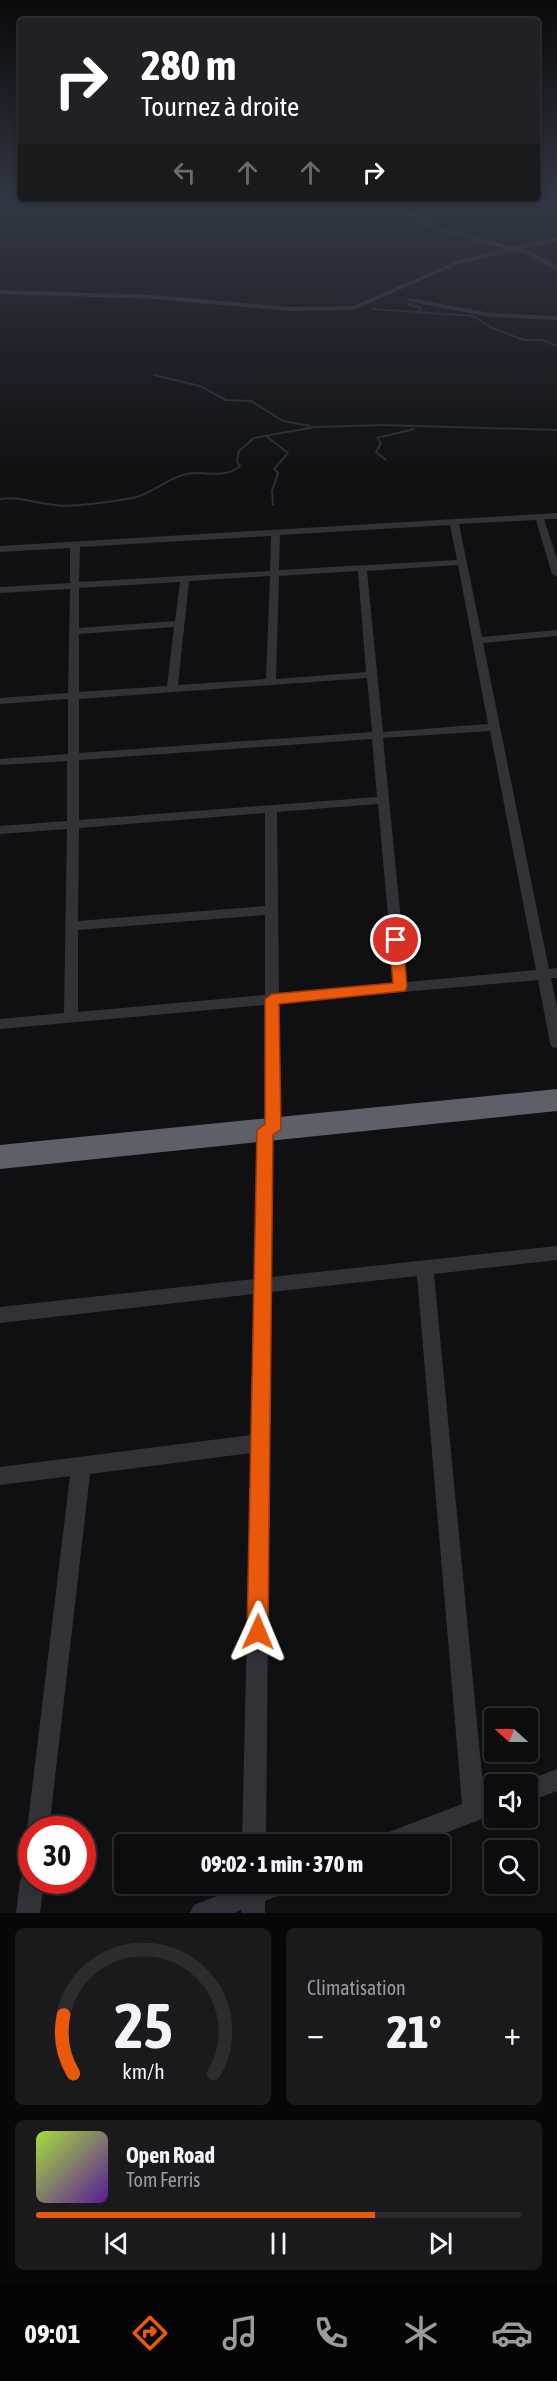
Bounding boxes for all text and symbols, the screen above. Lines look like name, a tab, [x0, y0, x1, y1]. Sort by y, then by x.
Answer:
text: 280 m	[141, 41, 236, 89]
icon: right	[42, 42, 120, 120]
text: Tournez à droite	[141, 91, 299, 122]
icon: left	[168, 156, 201, 189]
icon: ahead	[231, 156, 264, 189]
icon: ahead	[294, 156, 327, 189]
icon: right	[357, 156, 390, 189]
pin	[370, 914, 421, 965]
icon: arrive	[379, 923, 412, 956]
position arrow	[226, 1600, 290, 1664]
north arrow	[484, 1708, 538, 1762]
map controls	[484, 1708, 538, 1894]
button: sound	[484, 1774, 538, 1828]
speed limit sign: 30	[18, 1816, 96, 1894]
button: search	[484, 1840, 538, 1894]
text: 09:02 · 1 min · 370 m	[201, 1851, 363, 1877]
text: Climatisation	[307, 1976, 406, 1999]
text: 25	[114, 1990, 172, 2061]
text: 21°	[387, 2006, 441, 2058]
text: −	[307, 2014, 324, 2052]
text: +	[504, 2014, 521, 2052]
text: km/h	[122, 2059, 164, 2084]
text: Open Road	[126, 2142, 215, 2168]
text: Tom Ferris	[126, 2168, 200, 2191]
icon: previous	[100, 2227, 133, 2260]
icon: pause	[262, 2227, 295, 2260]
icon: next	[424, 2227, 457, 2260]
icon: directions	[129, 2312, 171, 2354]
icon: music	[219, 2312, 261, 2354]
icon: phone	[310, 2312, 352, 2354]
icon: climate	[400, 2312, 442, 2354]
icon: car	[491, 2312, 533, 2354]
text: 09:01	[24, 2318, 80, 2349]

